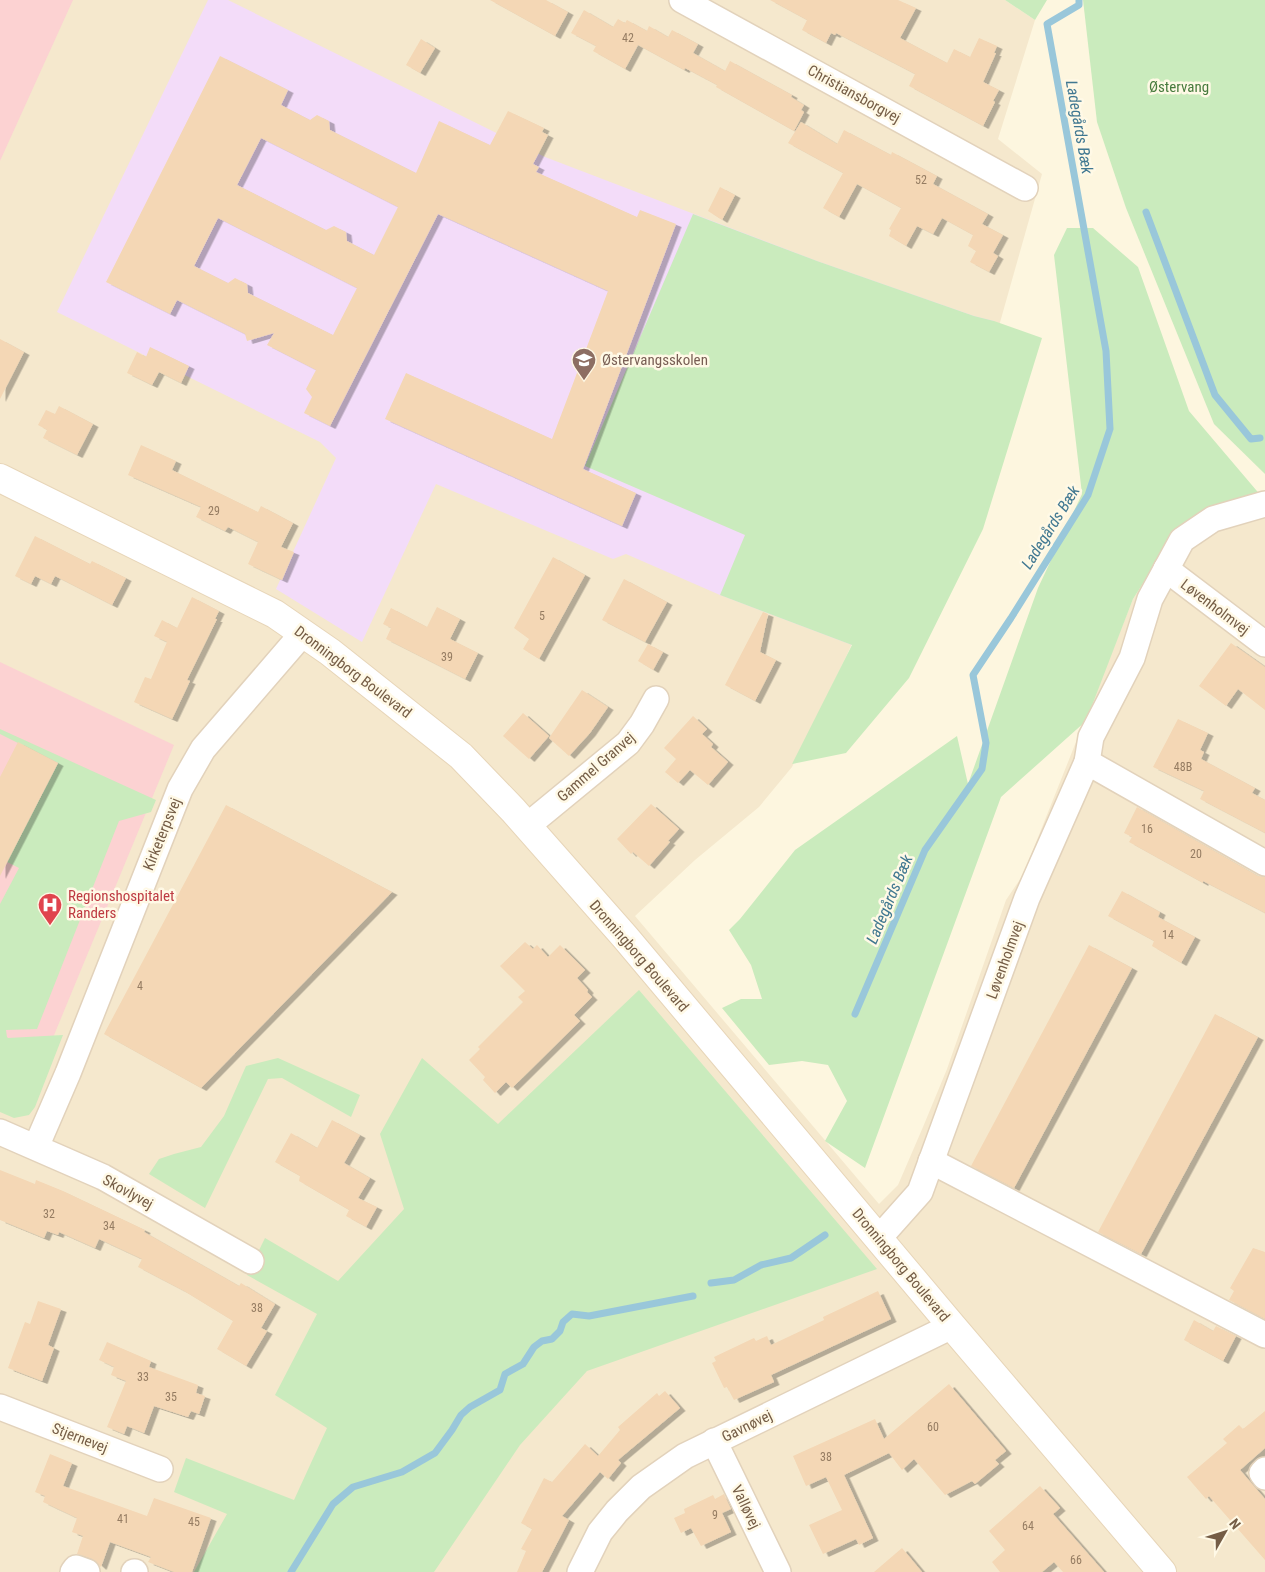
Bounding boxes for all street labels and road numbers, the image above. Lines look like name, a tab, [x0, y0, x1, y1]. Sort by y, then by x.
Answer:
street label: Christiansborgvej	[804, 61, 904, 127]
street label: Løvenholmvej	[1177, 575, 1253, 639]
street label: Dronningborg Boulevard	[291, 622, 415, 722]
street label: Gammel Granvej	[554, 728, 638, 806]
street label: Kirketerpsvej	[139, 795, 185, 873]
street label: Dronningborg Boulevard	[586, 896, 692, 1016]
street label: Løvenholmvej	[983, 919, 1027, 1001]
street label: Skovlyvej	[100, 1171, 156, 1213]
street label: Dronningborg Boulevard	[848, 1205, 954, 1325]
street label: Gavnøvej	[719, 1406, 775, 1446]
street label: Stjernevej	[50, 1419, 110, 1457]
street label: Valløvej	[728, 1482, 764, 1532]

